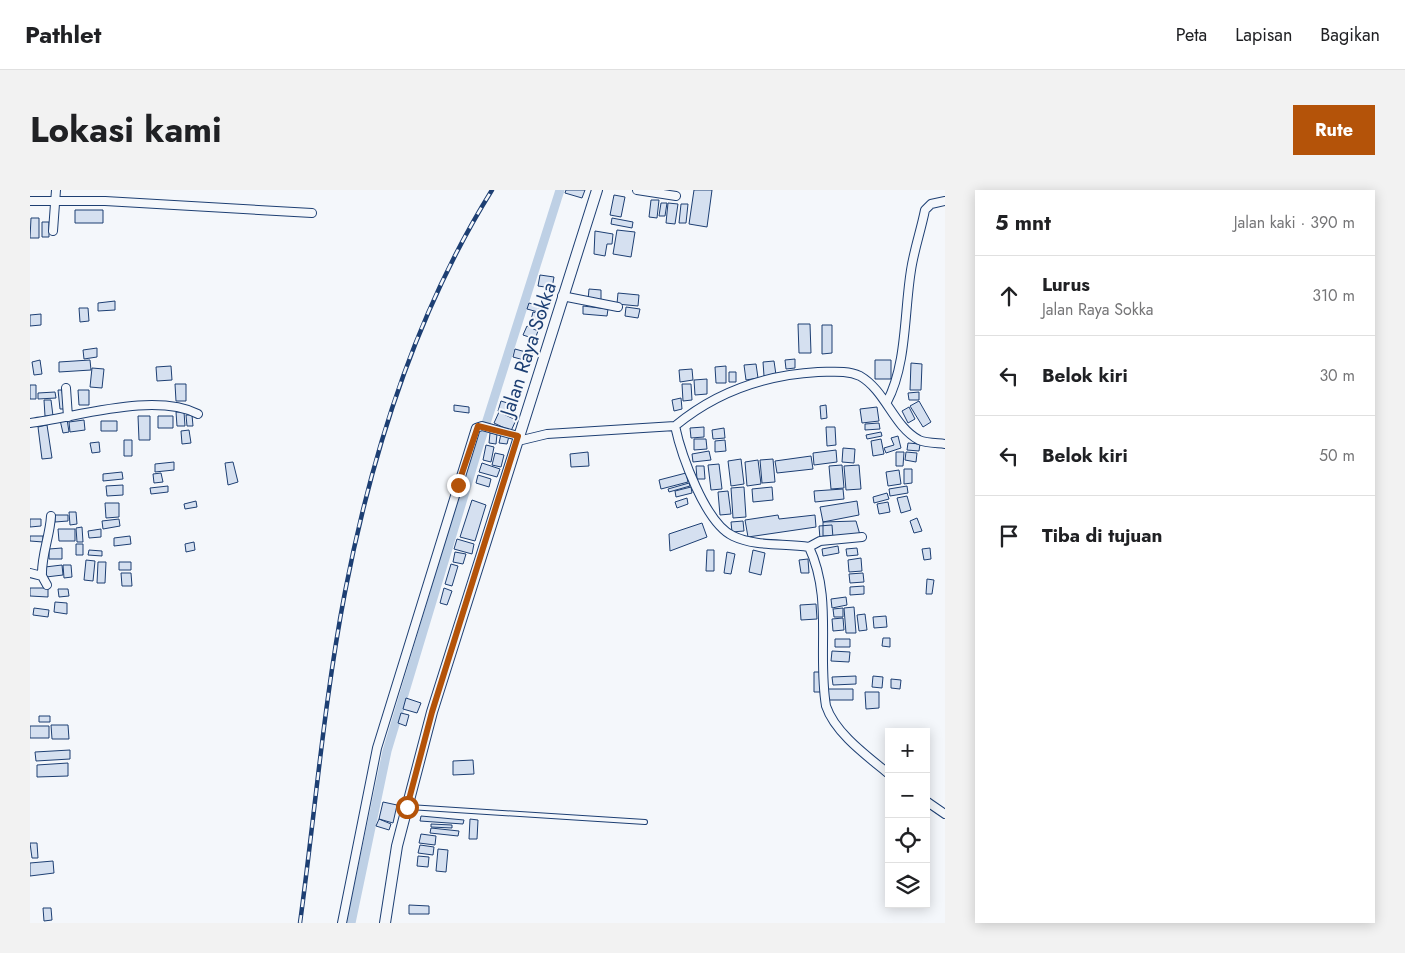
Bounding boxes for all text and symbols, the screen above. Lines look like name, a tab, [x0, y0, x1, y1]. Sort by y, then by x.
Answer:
text: Pathlet	[25, 17, 101, 52]
text: Peta	[1176, 22, 1207, 48]
text: Lapisan	[1235, 22, 1292, 48]
text: Bagikan	[1320, 22, 1380, 48]
text: Lokasi kami	[30, 105, 222, 155]
button: Rute	[1293, 105, 1375, 155]
text: 5 mnt	[995, 208, 1051, 238]
text: Jalan kaki · 390 m	[1234, 211, 1355, 234]
text: Lurus	[1042, 271, 1090, 298]
street label: Jalan Raya Sokka	[492, 278, 564, 423]
icon: ahead	[995, 282, 1023, 310]
text: 310 m	[1312, 284, 1355, 307]
text: Jalan Raya Sokka	[1042, 298, 1154, 321]
icon: left	[995, 362, 1023, 390]
text: Belok kiri	[1042, 362, 1128, 389]
text: 30 m	[1319, 364, 1355, 387]
icon: left	[995, 442, 1023, 470]
text: Belok kiri	[1042, 442, 1128, 469]
text: 50 m	[1319, 444, 1355, 467]
route end	[447, 474, 470, 497]
icon: arrive	[995, 522, 1023, 550]
text: Tiba di tujuan	[1042, 522, 1162, 549]
map controls	[885, 728, 930, 908]
button: +	[885, 728, 930, 773]
button: −	[885, 773, 930, 818]
route start	[396, 796, 419, 819]
button: locate	[885, 818, 930, 863]
button: layers	[885, 863, 930, 908]

